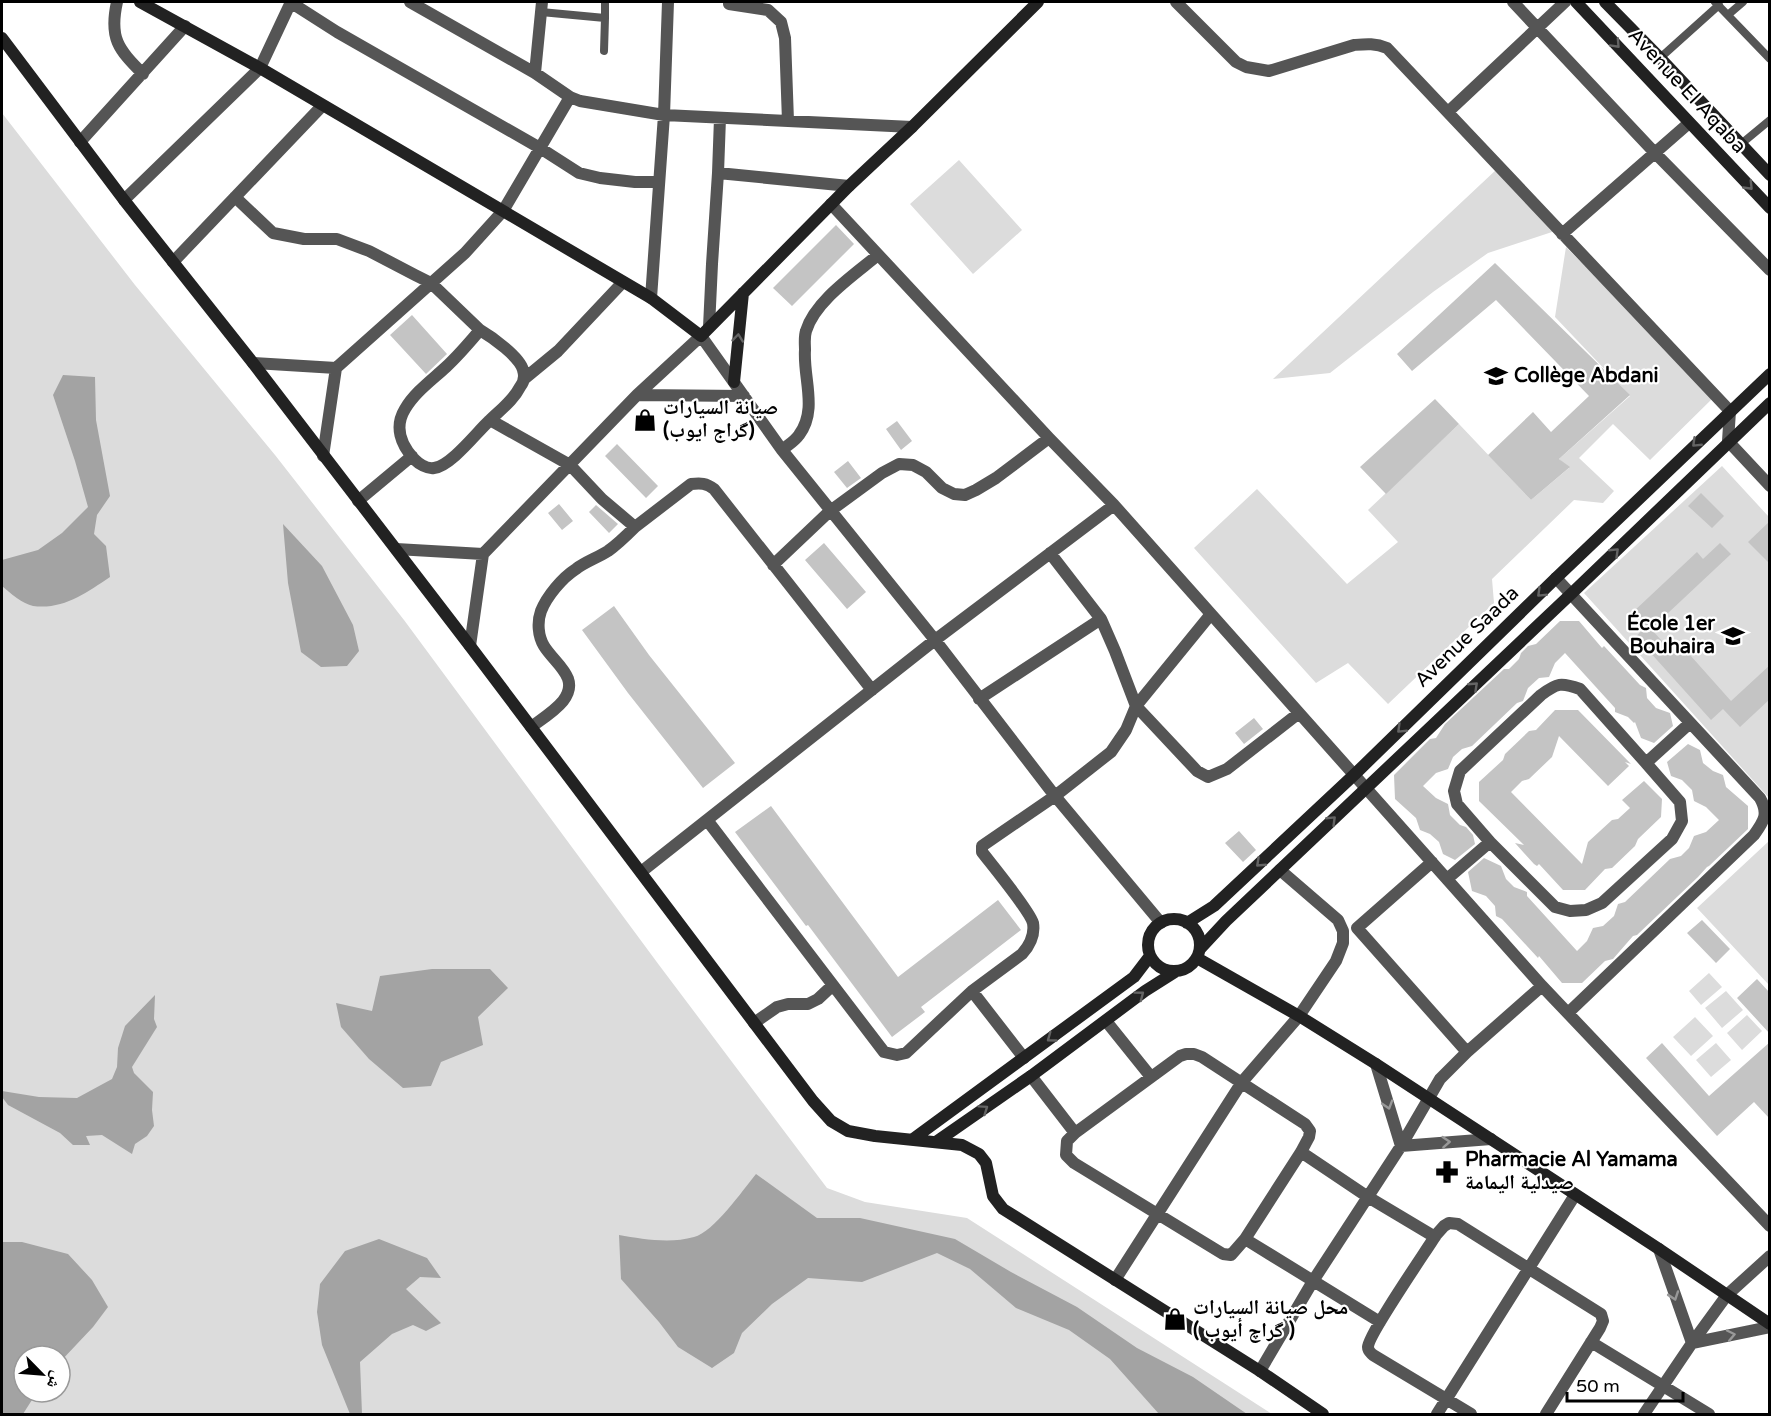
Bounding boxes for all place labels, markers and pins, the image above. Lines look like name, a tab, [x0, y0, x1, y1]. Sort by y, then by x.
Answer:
school or university icon: Collège Abdani	[1483, 363, 1509, 389]
place label: Collège Abdani	[1514, 364, 1659, 388]
place label: صيانة السيارات (گراج ايوب)	[663, 396, 778, 443]
shop icon: صيانة السيارات (گراج ايوب)	[632, 407, 658, 433]
place label: École 1er Bouhaira	[1627, 610, 1715, 659]
school or university icon: École 1er Bouhaira	[1720, 623, 1746, 649]
place label: Pharmacie Al Yamama صيدلية اليمامة	[1465, 1148, 1678, 1195]
pharmacy icon: Pharmacie Al Yamama صيدلية اليمامة	[1434, 1159, 1460, 1185]
place label: محل صيانة السيارات ( گراچ أيوب )	[1193, 1296, 1348, 1343]
shop icon: محل صيانة السيارات ( گراچ أيوب )	[1162, 1306, 1188, 1332]

